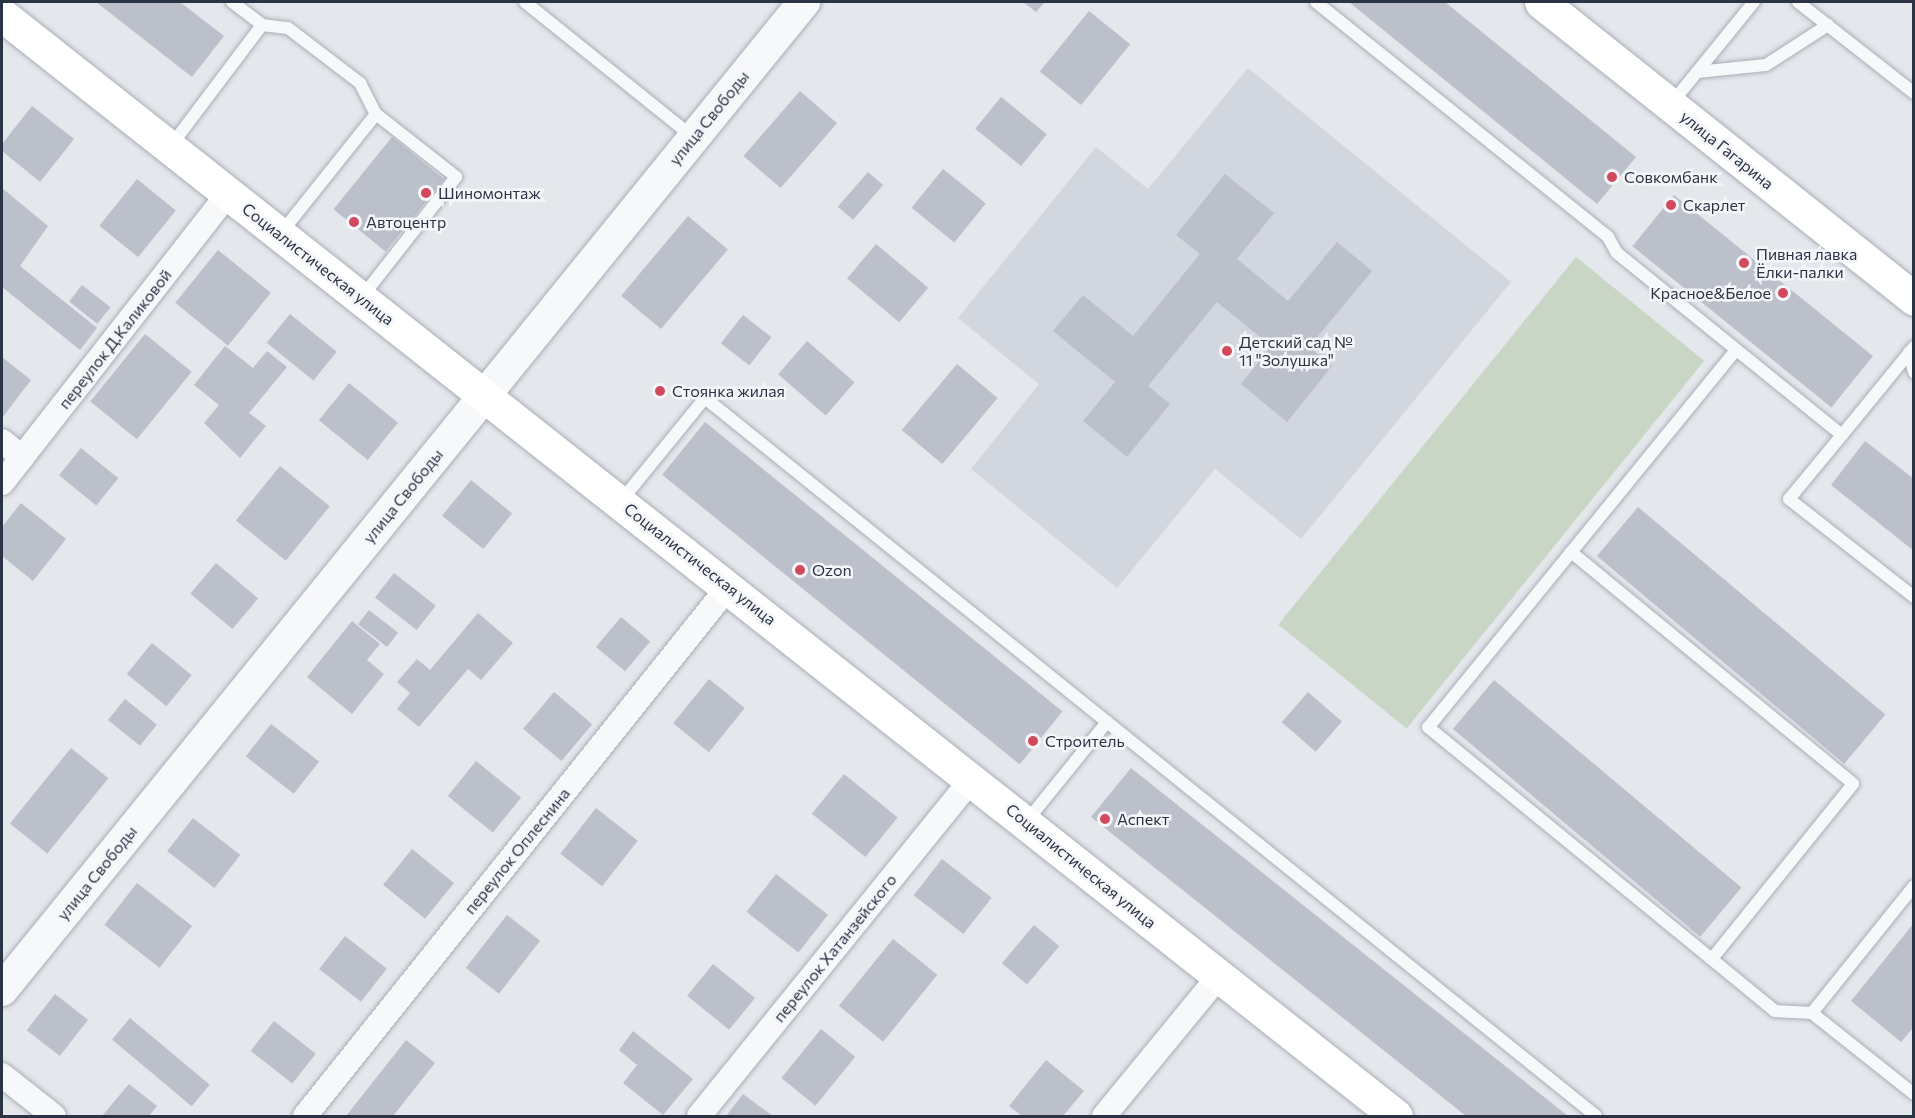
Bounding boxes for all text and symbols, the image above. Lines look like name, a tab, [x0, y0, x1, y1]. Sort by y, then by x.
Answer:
street label: улица Свободы	[665, 67, 753, 169]
street label: улица Гагарина	[1677, 107, 1777, 193]
place label: Совкомбанк	[1624, 167, 1718, 187]
marker: Совкомбанк	[1605, 170, 1619, 184]
place label: Шиномонтаж	[438, 183, 541, 203]
marker: Шиномонтаж	[419, 186, 433, 200]
place label: Скарлет	[1683, 195, 1745, 215]
marker: Скарлет	[1664, 198, 1678, 212]
street label: Социалистическая улица	[238, 199, 398, 329]
place label: Автоцентр	[366, 212, 446, 232]
marker: Автоцентр	[347, 215, 361, 229]
place label: Пивная лавка Ёлки-палки	[1756, 244, 1857, 282]
marker: Пивная лавка Ёлки-палки	[1737, 256, 1751, 270]
street label: переулок Д.Каликовой	[54, 265, 176, 413]
place label: Красное&Белое	[1650, 283, 1771, 303]
marker: Красное&Белое	[1776, 286, 1790, 300]
place label: Детский сад № 11 "Золушка"	[1239, 332, 1353, 370]
marker: Детский сад № 11 "Золушка"	[1220, 344, 1234, 358]
place label: Стоянка жилая	[672, 381, 785, 401]
marker: Стоянка жилая	[653, 384, 667, 398]
street label: улица Свободы	[359, 445, 447, 547]
street label: Социалистическая улица	[620, 499, 780, 629]
place label: Ozon	[812, 560, 852, 580]
marker: Ozon	[793, 563, 807, 577]
place label: Строитель	[1045, 731, 1125, 751]
marker: Строитель	[1026, 734, 1040, 748]
street label: переулок Оплеснина	[460, 784, 574, 918]
street label: Социалистическая улица	[1002, 800, 1160, 932]
place label: Аспект	[1117, 809, 1169, 829]
marker: Аспект	[1098, 812, 1112, 826]
street label: улица Свободы	[53, 822, 141, 924]
street label: переулок Хатанзейского	[769, 870, 901, 1026]

